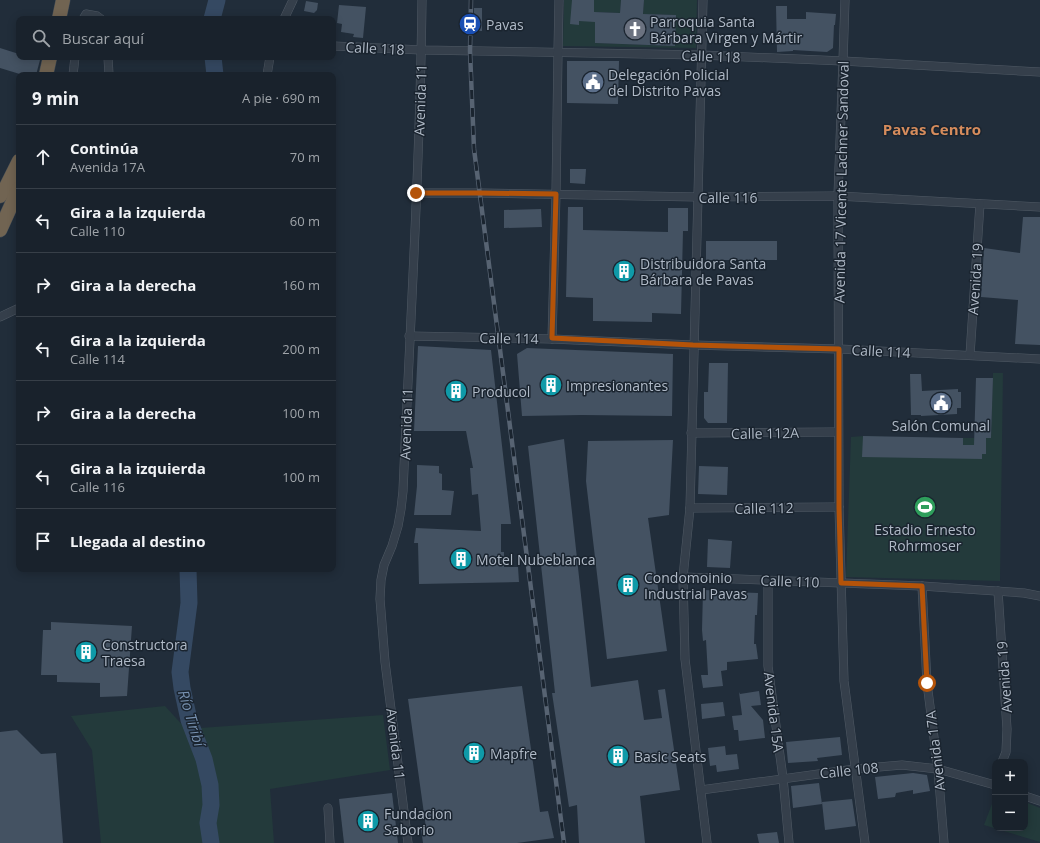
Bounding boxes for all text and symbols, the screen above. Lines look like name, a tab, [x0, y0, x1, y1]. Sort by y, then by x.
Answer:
station icon: Pavas	[457, 11, 483, 37]
place label: Parroquia Santa Bárbara Virgen y Mártir	[650, 12, 803, 47]
place label: Pavas	[486, 15, 524, 34]
search box	[16, 16, 336, 60]
church icon: Parroquia Santa Bárbara Virgen y Mártir	[622, 16, 648, 42]
icon: search	[30, 27, 52, 49]
text: Buscar aquí	[62, 28, 144, 48]
street label: Calle 118	[345, 37, 405, 59]
street label: Calle 118	[681, 45, 741, 67]
street label: Avenida 17 Vicente Lachner Sandoval	[829, 61, 853, 303]
street label: Avenida 11	[409, 64, 431, 136]
place label: Delegación Policial del Distrito Pavas	[608, 65, 729, 100]
public building icon: Delegación Policial del Distrito Pavas	[580, 69, 606, 95]
text: 9 min	[32, 87, 79, 110]
text: A pie · 690 m	[242, 89, 320, 107]
district label: Pavas Centro	[883, 119, 981, 139]
text: Continúa	[70, 138, 139, 158]
icon: ahead	[32, 146, 54, 168]
text: 70 m	[290, 148, 320, 166]
text: Avenida 17A	[70, 158, 145, 176]
route end	[407, 184, 425, 202]
street label: Calle 116	[698, 188, 758, 207]
text: Gira a la izquierda	[70, 202, 206, 222]
icon: left	[32, 210, 54, 232]
text: 60 m	[290, 212, 320, 230]
text: Calle 110	[70, 222, 125, 240]
street label: Avenida 19	[963, 243, 987, 315]
place label: Distribuidora Santa Bárbara de Pavas	[640, 254, 766, 289]
building icon: Distribuidora Santa Bárbara de Pavas	[611, 258, 637, 284]
icon: right	[32, 274, 54, 296]
text: Gira a la derecha	[70, 275, 196, 295]
text: 160 m	[282, 276, 320, 294]
street label: Calle 114	[479, 328, 539, 348]
text: Gira a la izquierda	[70, 330, 206, 350]
icon: left	[32, 338, 54, 360]
text: 200 m	[282, 340, 320, 358]
street label: Calle 114	[851, 340, 911, 362]
text: Calle 114	[70, 350, 125, 368]
building icon: Impresionantes	[538, 372, 564, 398]
place label: Impresionantes	[566, 376, 668, 395]
building icon: Producol	[443, 378, 469, 404]
place label: Producol	[472, 382, 530, 401]
street label: Avenida 11	[395, 388, 417, 460]
public building icon: Salón Comunal	[928, 390, 954, 416]
icon: right	[32, 402, 54, 424]
text: Gira a la derecha	[70, 403, 196, 423]
text: 100 m	[282, 404, 320, 422]
place label: Salón Comunal	[892, 416, 990, 435]
street label: Calle 112A	[731, 423, 799, 443]
text: Gira a la izquierda	[70, 458, 206, 478]
icon: left	[32, 466, 54, 488]
text: 100 m	[282, 468, 320, 486]
text: Calle 116	[70, 478, 125, 496]
sports icon: Estadio Ernesto Rohrmoser	[912, 494, 938, 520]
street label: Calle 112	[734, 498, 794, 518]
place label: Estadio Ernesto Rohrmoser	[874, 520, 976, 555]
icon: arrive	[32, 530, 54, 552]
text: Llegada al destino	[70, 531, 205, 551]
building icon: Motel Nubeblanca	[448, 546, 474, 572]
place label: Motel Nubeblanca	[476, 550, 596, 569]
place label: Condomoinio Industrial Pavas	[644, 568, 747, 603]
street label: Calle 110	[760, 570, 820, 592]
building icon: Condomoinio Industrial Pavas	[615, 572, 641, 598]
place label: Constructora Traesa	[102, 635, 187, 670]
building icon: Constructora Traesa	[73, 639, 99, 665]
street label: Avenida 19	[992, 641, 1016, 713]
street label: Avenida 15A	[760, 671, 788, 753]
route start	[918, 674, 936, 692]
water label: Río Tiribí	[174, 687, 211, 751]
street label: Avenida 11	[382, 707, 410, 781]
street label: Avenida 17A	[921, 710, 949, 792]
building icon: Mapfre	[461, 740, 487, 766]
building icon: Basic Seats	[605, 743, 631, 769]
place label: Mapfre	[490, 744, 537, 763]
place label: Basic Seats	[634, 747, 707, 766]
street label: Calle 108	[819, 757, 879, 783]
map controls	[992, 759, 1028, 831]
button: +	[992, 759, 1028, 795]
button: −	[992, 795, 1028, 831]
place label: Fundacion Saborio	[384, 804, 452, 839]
building icon: Fundacion Saborio	[355, 808, 381, 834]

